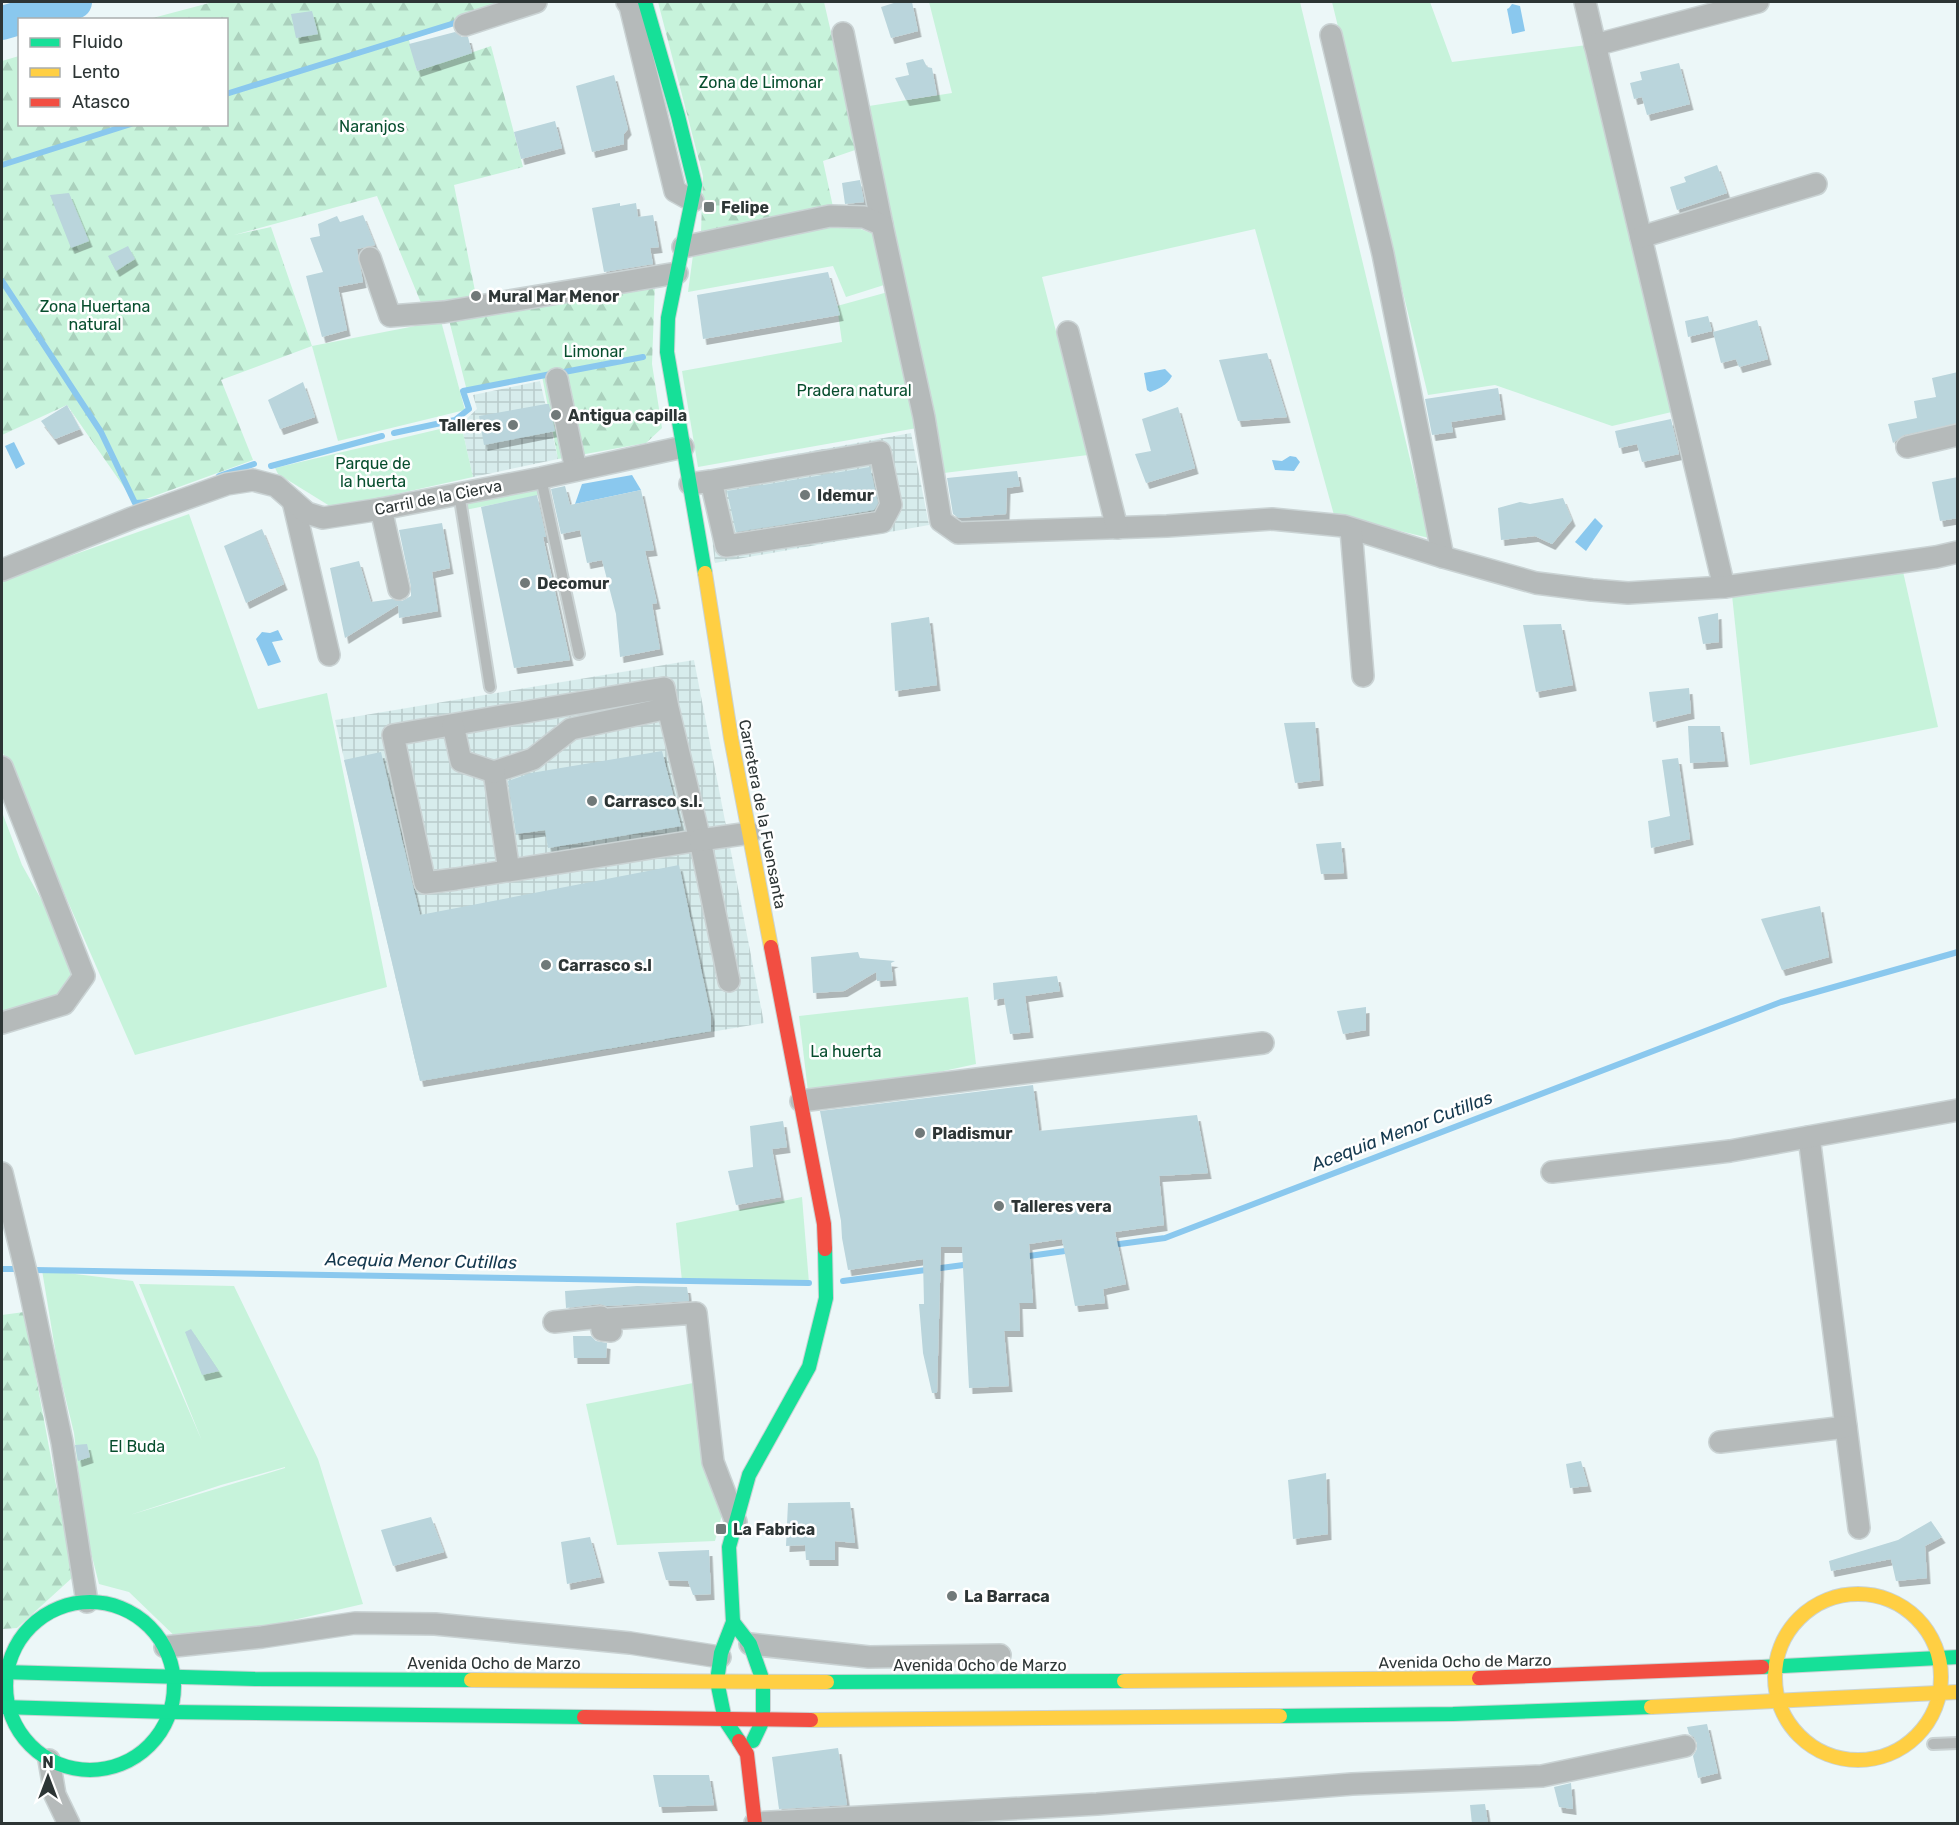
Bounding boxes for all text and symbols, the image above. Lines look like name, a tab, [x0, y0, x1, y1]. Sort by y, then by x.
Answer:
legend	[18, 18, 228, 126]
text: Fluido	[72, 31, 123, 53]
text: Lento	[72, 61, 120, 83]
park label: Zona de Limonar	[699, 73, 823, 92]
text: Atasco	[72, 91, 130, 113]
park label: Naranjos	[339, 117, 405, 136]
place label: Felipe	[721, 198, 769, 217]
marker: Felipe	[702, 200, 716, 214]
place label: Mural Mar Menor	[488, 287, 620, 306]
marker: Mural Mar Menor	[469, 289, 483, 303]
park label: Zona Huertana natural	[40, 297, 150, 334]
park label: Limonar	[564, 342, 624, 361]
park label: Pradera natural	[796, 381, 912, 400]
place label: Antigua capilla	[568, 406, 687, 425]
marker: Antigua capilla	[549, 408, 563, 422]
place label: Talleres	[439, 416, 501, 435]
marker: Talleres	[506, 418, 520, 432]
park label: Parque de la huerta	[335, 454, 411, 491]
street label: Carril de la Cierva	[373, 476, 503, 519]
place label: Idemur	[817, 486, 875, 505]
marker: Idemur	[798, 488, 812, 502]
place label: Decomur	[537, 574, 610, 593]
marker: Decomur	[518, 576, 532, 590]
street label: Carretera de la Fuensanta	[735, 718, 790, 910]
place label: Carrasco s.l.	[604, 792, 703, 811]
marker: Carrasco s.l.	[585, 794, 599, 808]
place label: Carrasco s.l	[558, 956, 652, 975]
marker: Carrasco s.l	[539, 958, 553, 972]
park label: La huerta	[810, 1042, 882, 1061]
water label: Acequia Menor Cutillas	[1307, 1086, 1496, 1176]
place label: Pladismur	[932, 1124, 1013, 1143]
marker: Pladismur	[913, 1126, 927, 1140]
place label: Talleres vera	[1011, 1197, 1112, 1216]
marker: Talleres vera	[992, 1199, 1006, 1213]
water label: Acequia Menor Cutillas	[324, 1248, 517, 1274]
park label: El Buda	[109, 1437, 165, 1456]
place label: La Fabrica	[733, 1520, 815, 1539]
marker: La Fabrica	[714, 1522, 728, 1536]
place label: La Barraca	[964, 1587, 1050, 1606]
marker: La Barraca	[945, 1589, 959, 1603]
street label: Avenida Ocho de Marzo	[1378, 1650, 1552, 1673]
street label: Avenida Ocho de Marzo	[407, 1654, 581, 1673]
street label: Avenida Ocho de Marzo	[893, 1656, 1067, 1675]
north arrow	[18, 1747, 78, 1807]
text: N	[42, 1753, 54, 1772]

